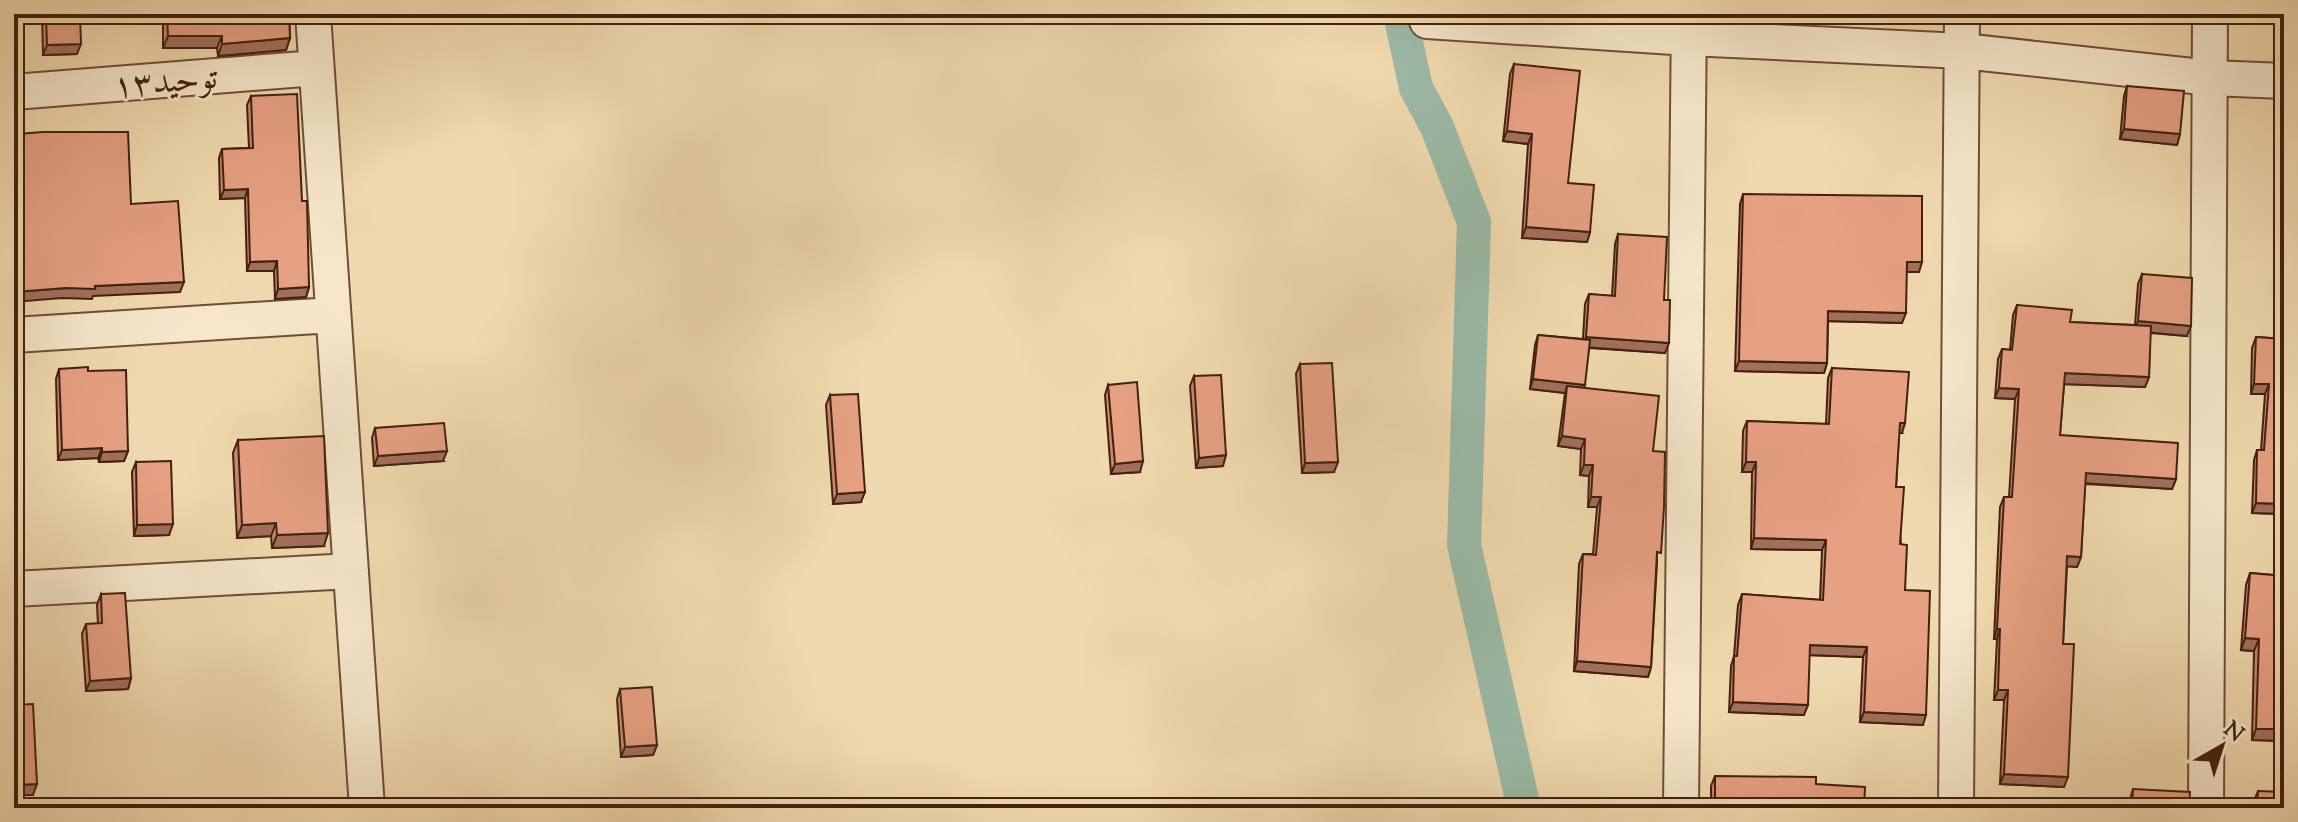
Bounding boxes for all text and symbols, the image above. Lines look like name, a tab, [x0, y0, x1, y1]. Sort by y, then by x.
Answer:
street label: توحید۱۳	[111, 54, 220, 112]
north arrow	[2182, 706, 2262, 786]
text: N	[2216, 715, 2250, 751]

